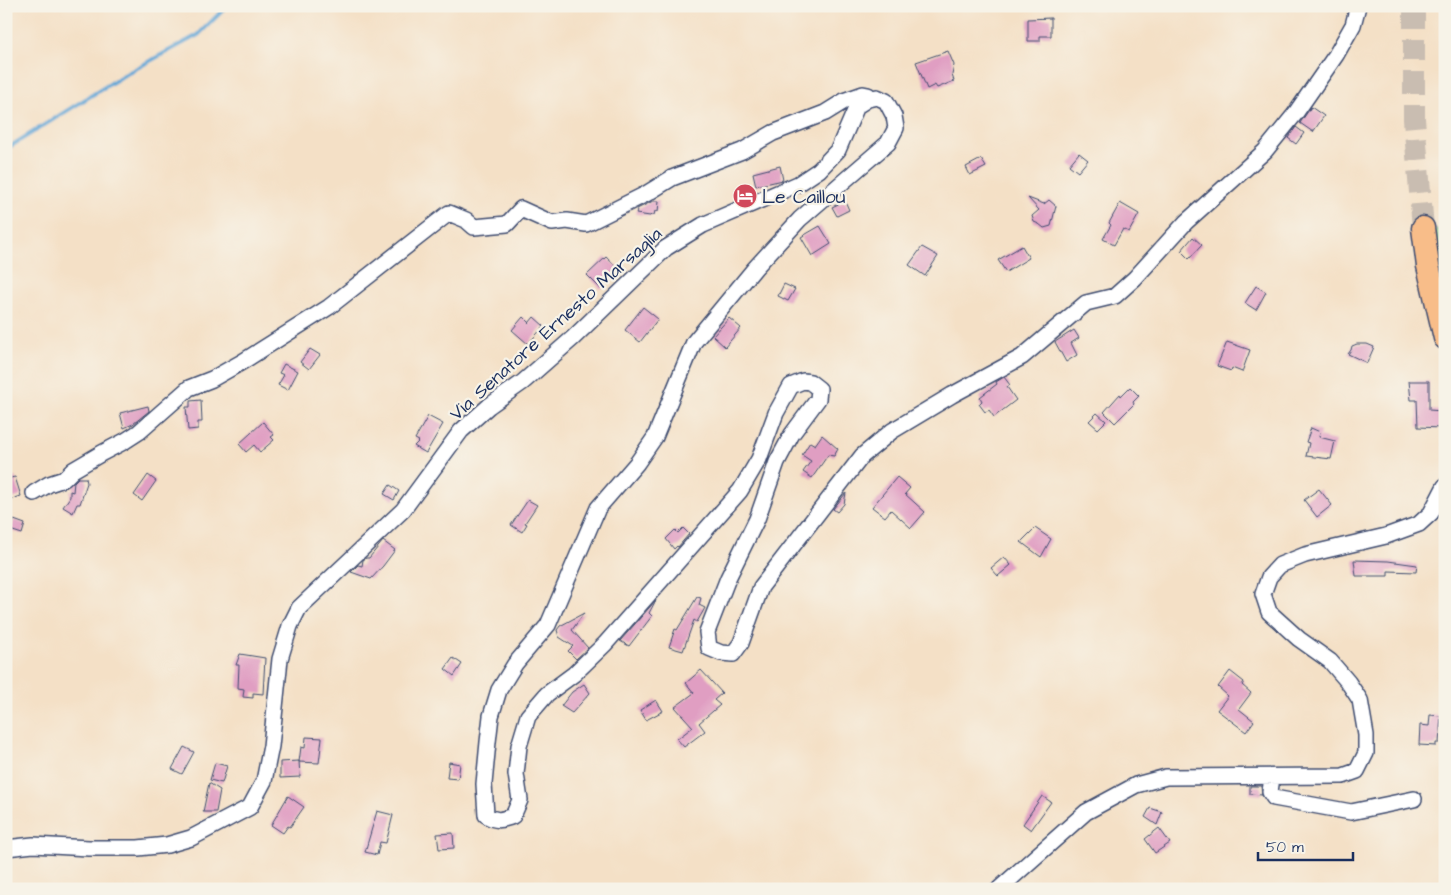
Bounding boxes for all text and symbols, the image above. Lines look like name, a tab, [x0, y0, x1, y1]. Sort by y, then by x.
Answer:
hotel icon: Le Caillou	[732, 183, 758, 209]
place label: Le Caillou	[762, 184, 846, 211]
street label: Via Senatore Ernesto Marsaglia	[444, 221, 669, 428]
scale bar	[1258, 830, 1354, 862]
text: 50 m	[1266, 837, 1304, 858]

